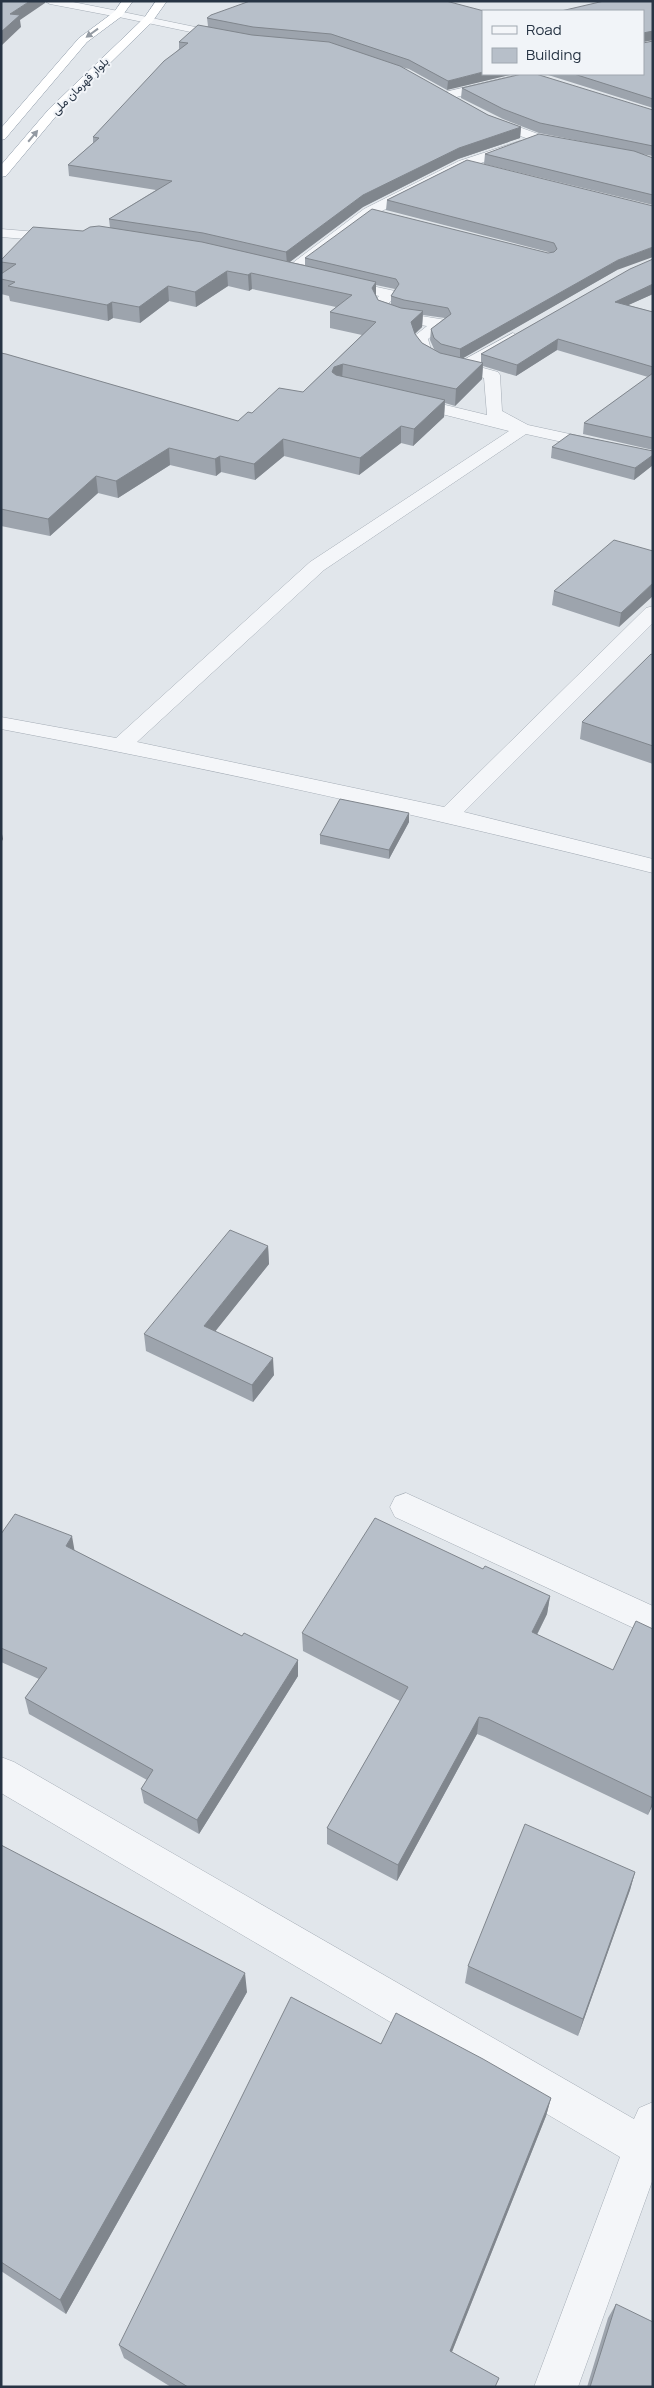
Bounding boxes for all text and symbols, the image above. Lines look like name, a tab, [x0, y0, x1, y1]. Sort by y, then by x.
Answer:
legend	[482, 10, 644, 75]
text: Road	[526, 19, 562, 40]
one-way arrow	[86, 28, 99, 39]
text: Building	[526, 44, 581, 65]
street label: بلوار قهرمان ملی	[47, 53, 112, 118]
one-way arrow	[27, 131, 39, 143]

